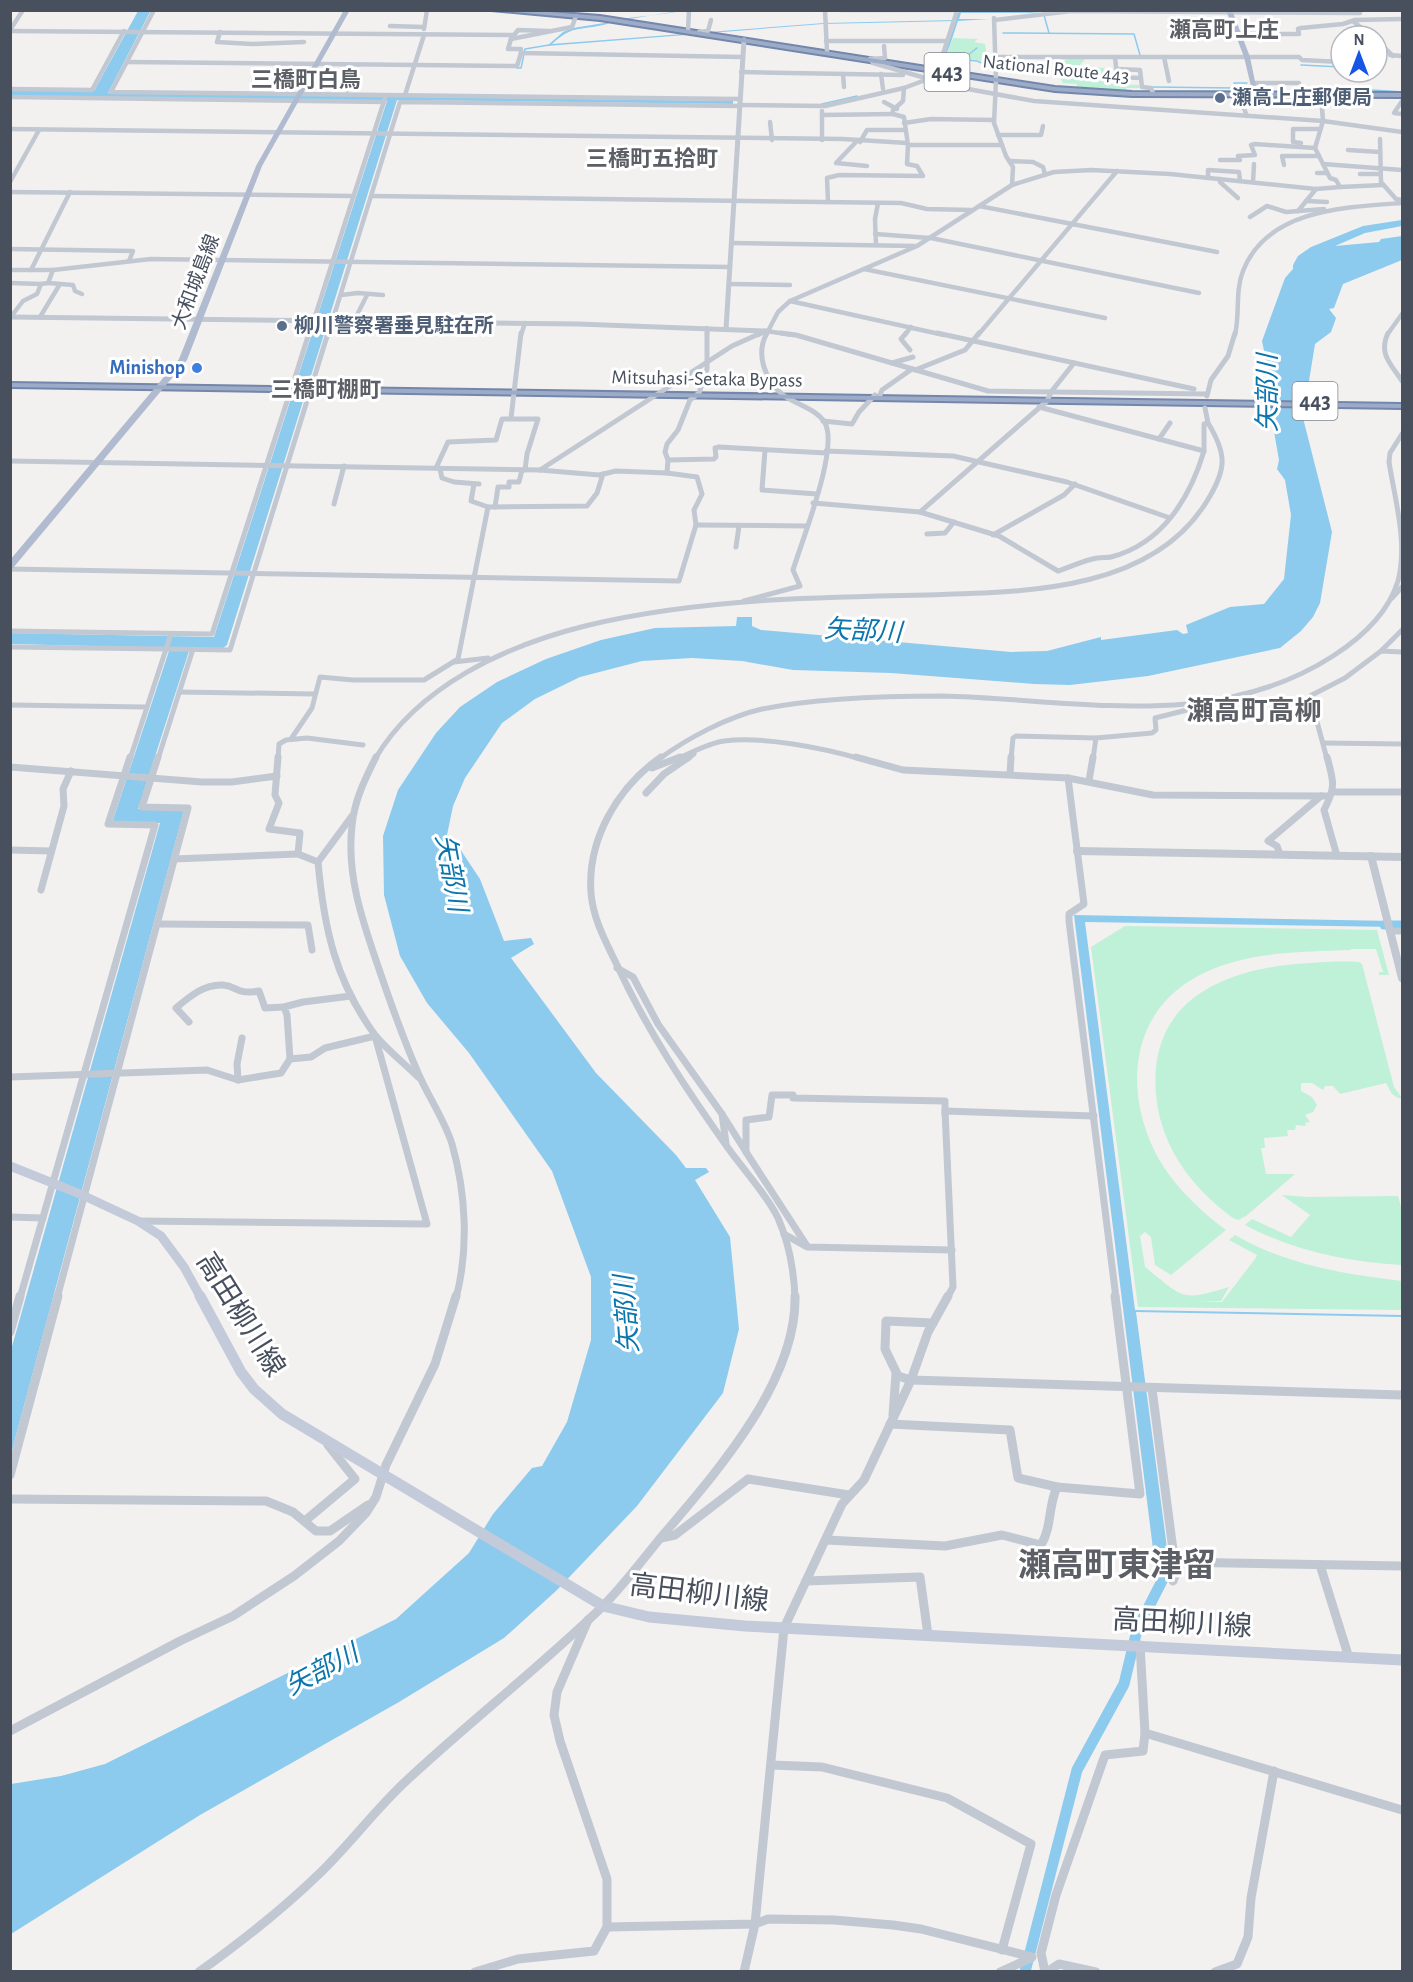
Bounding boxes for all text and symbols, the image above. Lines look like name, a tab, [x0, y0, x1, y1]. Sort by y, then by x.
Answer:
district label: 瀬高町上庄	[1169, 18, 1279, 41]
north arrow	[1329, 24, 1389, 84]
text: N	[1353, 32, 1365, 48]
street label: National Route 443	[982, 51, 1130, 87]
road number: 443	[924, 53, 970, 91]
district label: 三橋町白鳥	[251, 68, 361, 91]
place label: 瀬高上庄郵便局	[1232, 87, 1372, 108]
marker: 瀬高上庄郵便局	[1213, 91, 1227, 105]
district label: 三橋町五拾町	[586, 147, 718, 170]
street label: 大和城島線	[167, 231, 223, 332]
place label: 柳川警察署垂見駐在所	[294, 314, 494, 336]
marker: 柳川警察署垂見駐在所	[275, 319, 289, 333]
water label: 矢部川	[1254, 351, 1281, 432]
place label: Minishop	[109, 358, 185, 378]
marker: Minishop	[190, 361, 204, 375]
street label: Mitsuhasi-Setaka Bypass	[611, 367, 803, 391]
district label: 三橋町棚町	[271, 378, 381, 401]
road number: 443	[1292, 382, 1338, 420]
water label: 矢部川	[823, 615, 906, 646]
district label: 瀬高町高柳	[1187, 696, 1322, 725]
water label: 矢部川	[431, 832, 472, 917]
street label: 高田柳川線	[191, 1247, 291, 1382]
water label: 矢部川	[610, 1271, 643, 1354]
district label: 瀬高町東津留	[1018, 1547, 1216, 1583]
street label: 高田柳川線	[628, 1570, 770, 1616]
street label: 高田柳川線	[1111, 1604, 1253, 1642]
water label: 矢部川	[281, 1638, 365, 1700]

